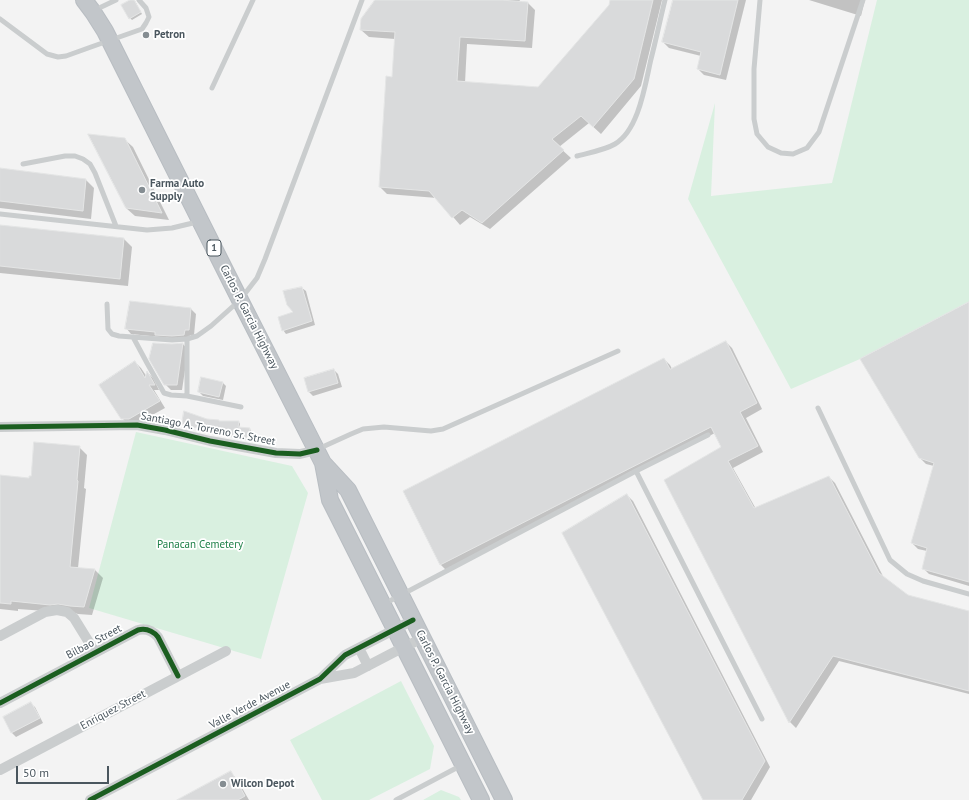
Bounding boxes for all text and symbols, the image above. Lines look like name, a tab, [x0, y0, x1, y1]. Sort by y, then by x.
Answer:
place label: Petron	[154, 28, 185, 42]
marker: Petron	[141, 30, 151, 40]
place label: Farma Auto Supply	[150, 177, 204, 203]
marker: Farma Auto Supply	[137, 185, 147, 195]
road number: 1	[207, 240, 221, 256]
street label: Carlos P. Garcia Highway	[217, 263, 281, 371]
street label: Santiago A. Torreno Sr. Street	[139, 409, 277, 449]
park label: Panacan Cemetery	[157, 538, 243, 552]
street label: Bilbao Street	[64, 622, 124, 662]
street label: Carlos P. Garcia Highway	[413, 628, 477, 736]
street label: Valle Verde Avenue	[207, 678, 293, 732]
street label: Enriquez Street	[78, 687, 148, 733]
scale bar	[18, 758, 111, 784]
text: 50 m	[23, 765, 49, 780]
place label: Wilcon Depot	[231, 777, 294, 791]
marker: Wilcon Depot	[218, 779, 228, 789]

